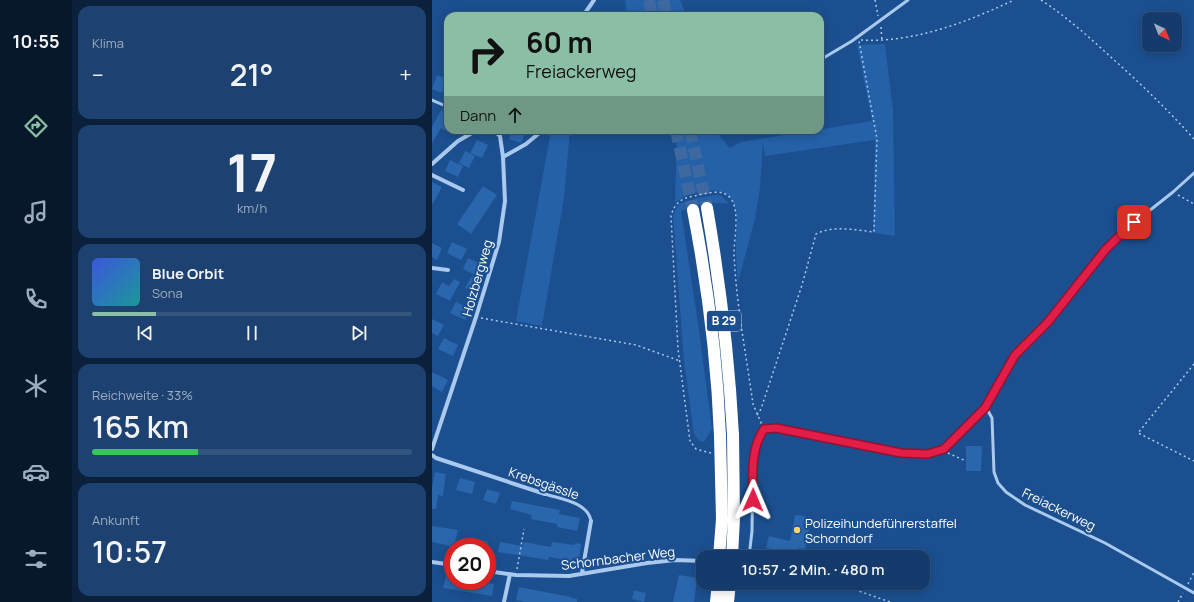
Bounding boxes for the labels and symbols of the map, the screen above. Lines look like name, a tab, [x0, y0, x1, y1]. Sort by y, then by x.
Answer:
north arrow	[1142, 12, 1182, 52]
pin	[1117, 205, 1151, 239]
street label: Holzbergweg	[457, 238, 497, 318]
road number: B 29	[707, 311, 741, 331]
street label: Krebsgässle	[506, 463, 582, 504]
position arrow	[732, 479, 774, 521]
street label: Freiackerweg	[1019, 483, 1099, 535]
place label: Polizeihundeführerstaffel Schorndorf	[805, 514, 957, 547]
marker: Polizeihundeführerstaffel Schorndorf	[792, 525, 802, 535]
speed limit sign: 20	[444, 538, 496, 590]
street label: Schornbacher Weg	[560, 542, 676, 574]

